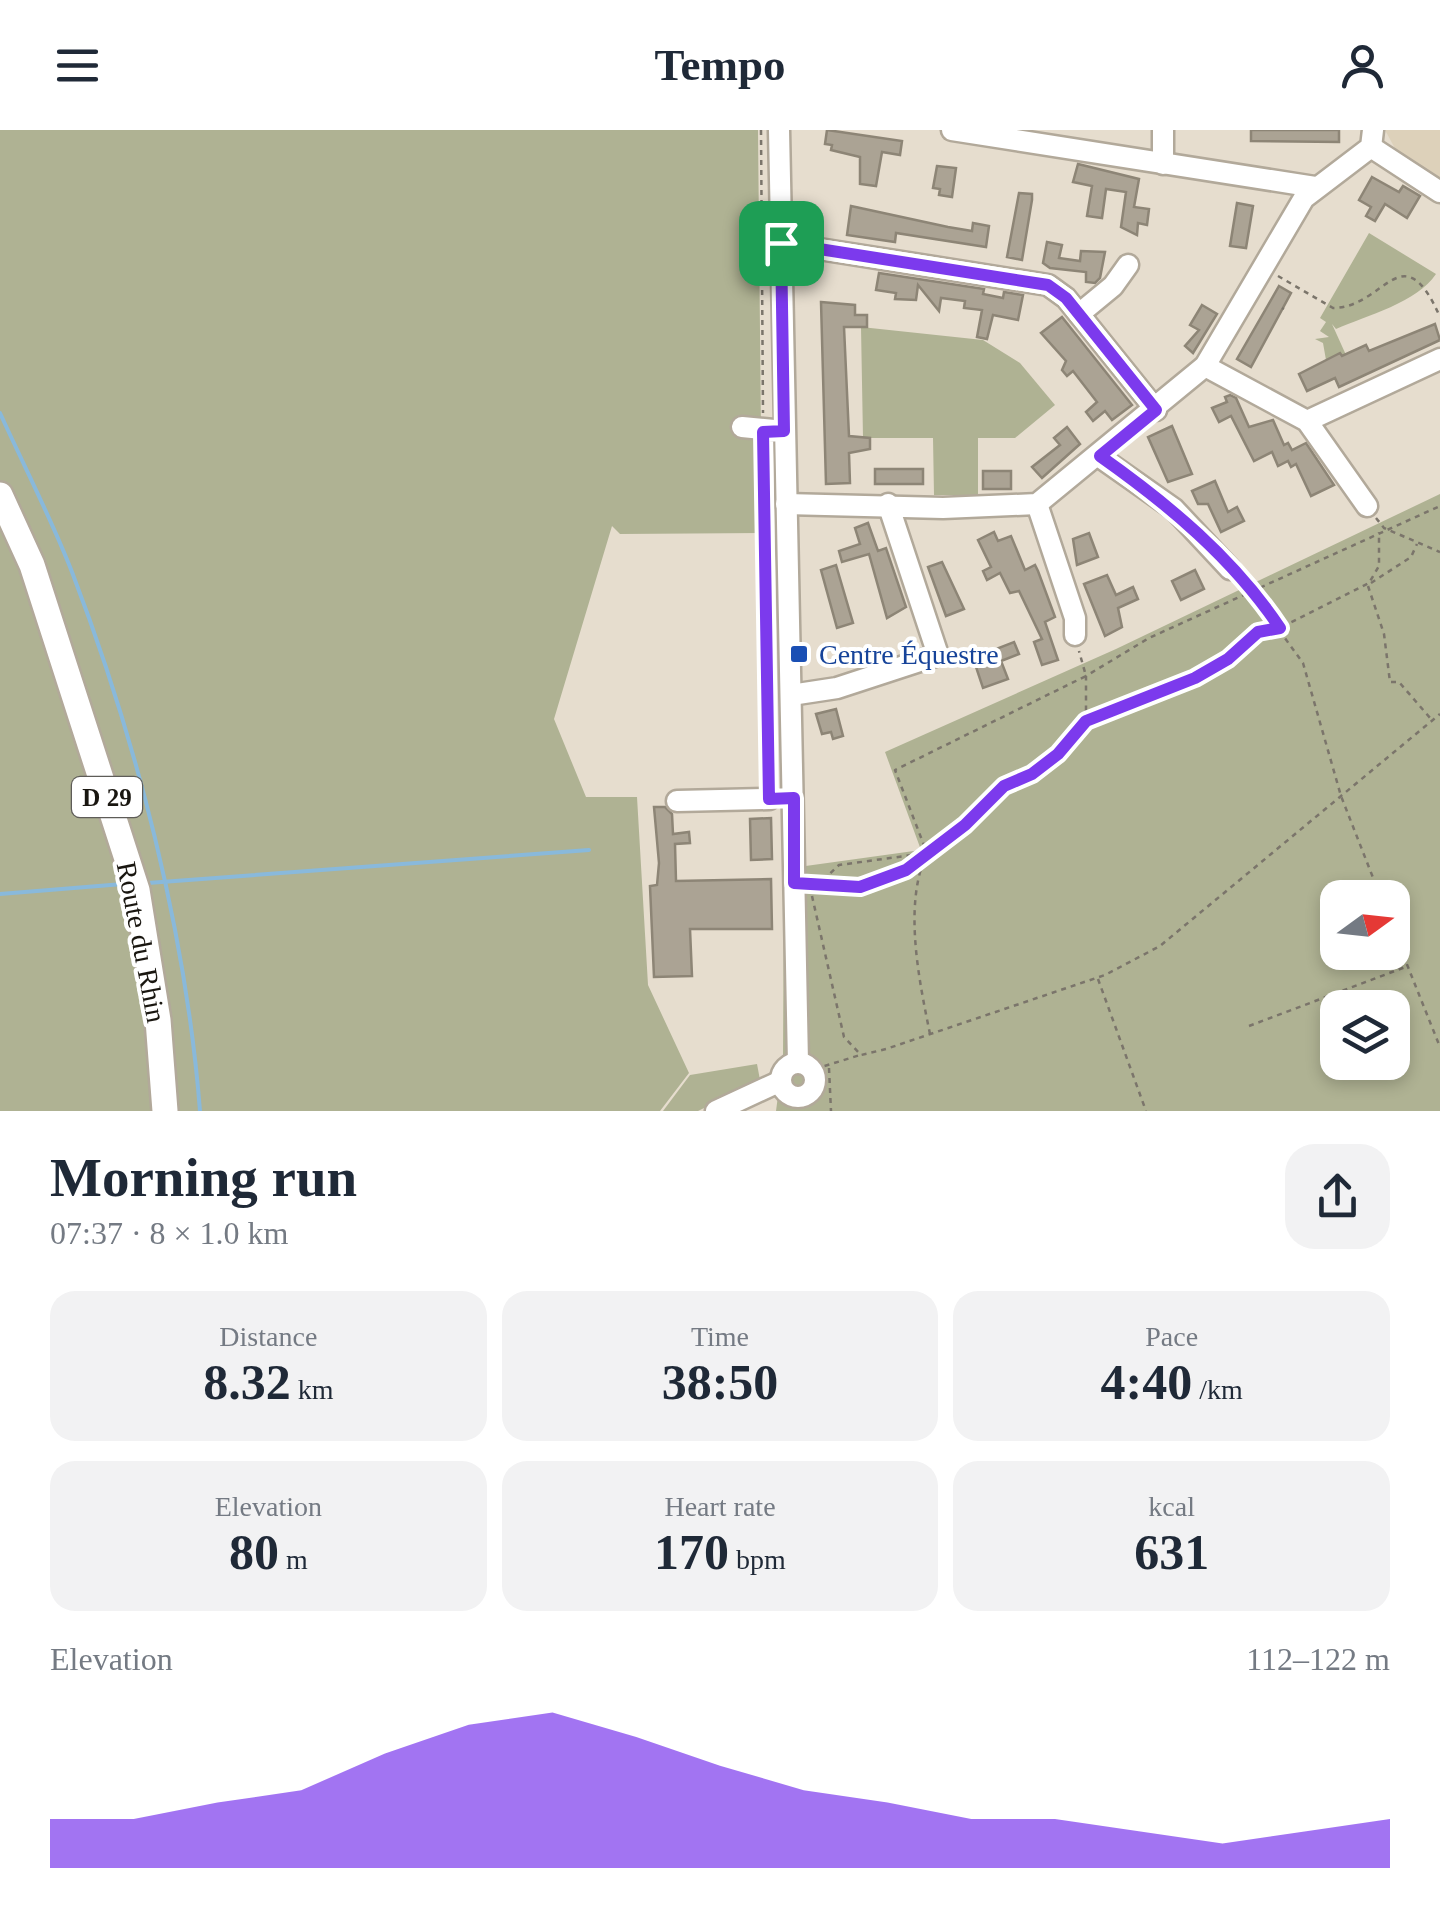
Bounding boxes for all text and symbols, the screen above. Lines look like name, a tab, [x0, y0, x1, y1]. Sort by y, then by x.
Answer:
icon: menu	[50, 38, 105, 93]
icon: person	[1335, 38, 1390, 93]
text: Tempo	[655, 40, 785, 90]
pin	[739, 201, 824, 286]
icon: arrive	[754, 216, 809, 271]
place label: Centre Équestre	[819, 639, 999, 670]
marker: Centre Équestre	[788, 643, 810, 665]
road number: D 29	[72, 777, 142, 817]
street label: Route du Rhin	[111, 859, 172, 1025]
north arrow	[1320, 880, 1410, 970]
map controls	[1320, 880, 1410, 1080]
button: layers	[1320, 990, 1410, 1080]
button: share	[1285, 1144, 1390, 1249]
text: Morning run	[50, 1147, 357, 1208]
text: 07:37 · 8 × 1.0 km	[50, 1215, 288, 1251]
text: Distance	[219, 1321, 317, 1352]
text: Time	[691, 1321, 749, 1352]
text: Pace	[1145, 1321, 1198, 1352]
text: 8.32	[203, 1354, 291, 1410]
text: 38:50	[662, 1354, 778, 1410]
text: 4:40	[1101, 1354, 1192, 1410]
text: km	[291, 1374, 333, 1405]
text: /km	[1192, 1374, 1243, 1405]
text: Elevation	[215, 1491, 322, 1522]
text: Heart rate	[664, 1491, 776, 1522]
text: kcal	[1148, 1491, 1195, 1522]
text: 80	[229, 1524, 279, 1580]
text: 170	[654, 1524, 729, 1580]
text: 631	[1134, 1524, 1209, 1580]
text: m	[279, 1544, 308, 1575]
text: bpm	[729, 1544, 786, 1575]
text: Elevation	[50, 1641, 173, 1677]
text: 112–122 m	[1246, 1641, 1390, 1677]

